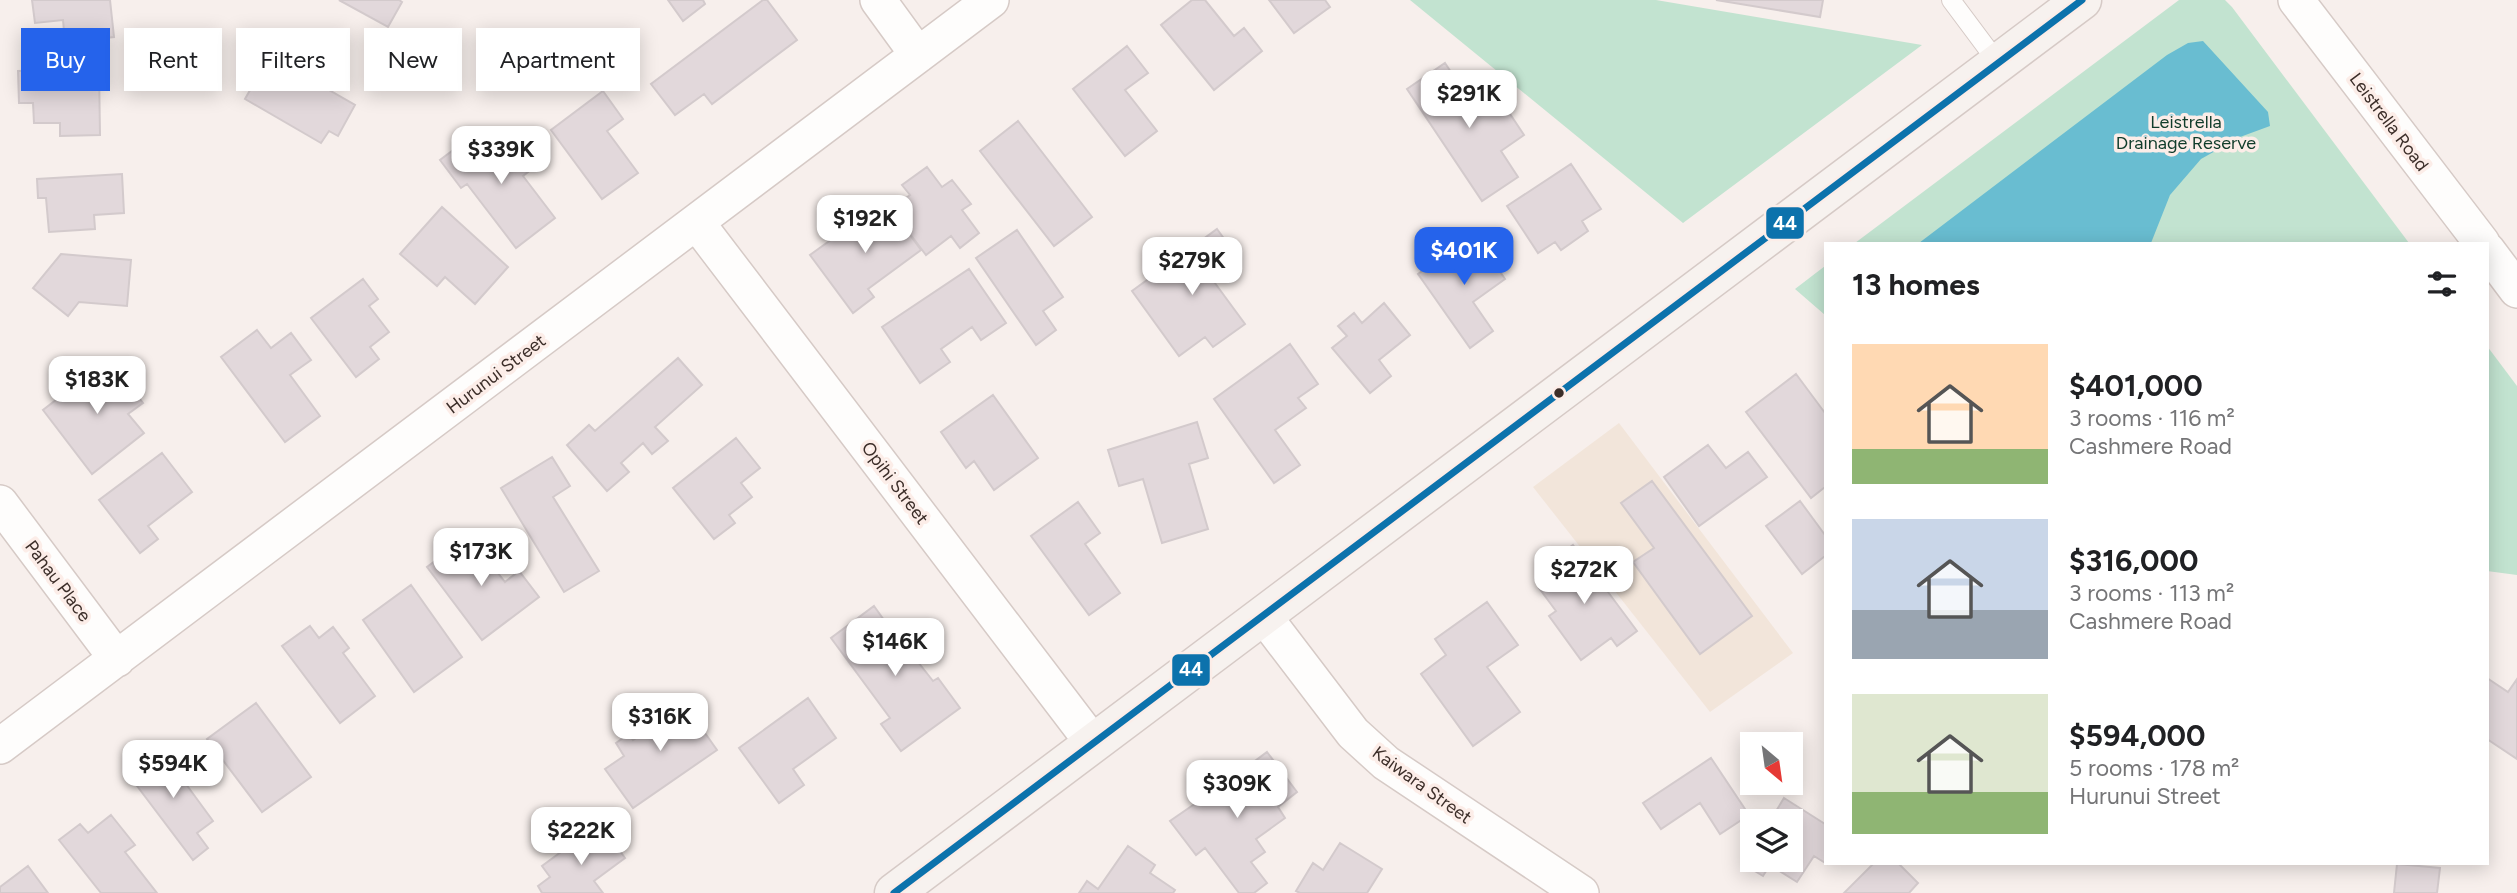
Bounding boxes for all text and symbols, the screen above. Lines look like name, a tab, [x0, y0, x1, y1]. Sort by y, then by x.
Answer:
chip: Buy	[21, 28, 110, 91]
chip: Rent	[124, 28, 222, 91]
chip: Filters	[236, 28, 350, 91]
chip: New	[364, 28, 462, 91]
chip: Apartment	[476, 28, 640, 91]
street label: Leistrella Road	[2345, 68, 2433, 176]
pin: $291K	[1420, 71, 1518, 130]
text: $291K	[1437, 79, 1501, 107]
park label: Leistrella Drainage Reserve	[2116, 111, 2256, 154]
pin: $339K	[452, 127, 550, 186]
text: $339K	[468, 135, 534, 163]
pin: $192K	[816, 196, 914, 255]
text: $192K	[833, 204, 897, 232]
line badge: 44	[1765, 206, 1805, 240]
text: 44	[1773, 212, 1797, 235]
pin: $401K	[1415, 228, 1513, 287]
text: $401K	[1430, 236, 1498, 264]
pin: $279K	[1143, 238, 1241, 297]
text: $279K	[1158, 246, 1226, 274]
icon: filters	[2423, 265, 2461, 303]
text: 13 homes	[1852, 266, 1980, 303]
street label: Hurunui Street	[442, 329, 550, 419]
pin: $183K	[48, 356, 146, 416]
text: $183K	[65, 365, 129, 393]
text: $401,000	[2069, 367, 2203, 404]
icon: home	[1908, 372, 1992, 456]
unlabelled marker	[1552, 386, 1566, 400]
text: 3 rooms · 116 m²	[2069, 404, 2235, 432]
text: Cashmere Road	[2069, 432, 2232, 460]
street label: Opihi Street	[857, 437, 933, 529]
pin: $173K	[432, 528, 530, 588]
street label: Pahau Place	[20, 536, 96, 626]
text: $173K	[449, 537, 513, 565]
text: $316,000	[2069, 542, 2198, 579]
pin: $272K	[1535, 546, 1633, 606]
icon: home	[1908, 547, 1992, 631]
text: $272K	[1550, 555, 1618, 583]
text: 3 rooms · 113 m²	[2069, 579, 2234, 607]
text: Cashmere Road	[2069, 607, 2232, 635]
pin: $146K	[846, 618, 944, 678]
text: $146K	[862, 627, 928, 655]
line badge: 44	[1171, 653, 1211, 687]
text: 44	[1179, 658, 1203, 681]
pin: $316K	[611, 694, 709, 753]
text: $316K	[628, 702, 692, 730]
text: $594,000	[2069, 717, 2205, 754]
icon: home	[1908, 722, 1992, 806]
north arrow	[1740, 732, 1802, 794]
map controls	[1740, 732, 1803, 872]
pin: $594K	[124, 740, 222, 800]
street label: Kaiwara Street	[1368, 742, 1476, 829]
text: $594K	[138, 749, 208, 777]
text: 5 rooms · 178 m²	[2069, 754, 2239, 782]
pin: $309K	[1188, 760, 1286, 820]
text: $309K	[1202, 769, 1272, 797]
text: Hurunui Street	[2069, 782, 2221, 810]
pin: $222K	[532, 808, 630, 867]
button: layers	[1740, 809, 1803, 872]
text: $222K	[547, 816, 615, 844]

